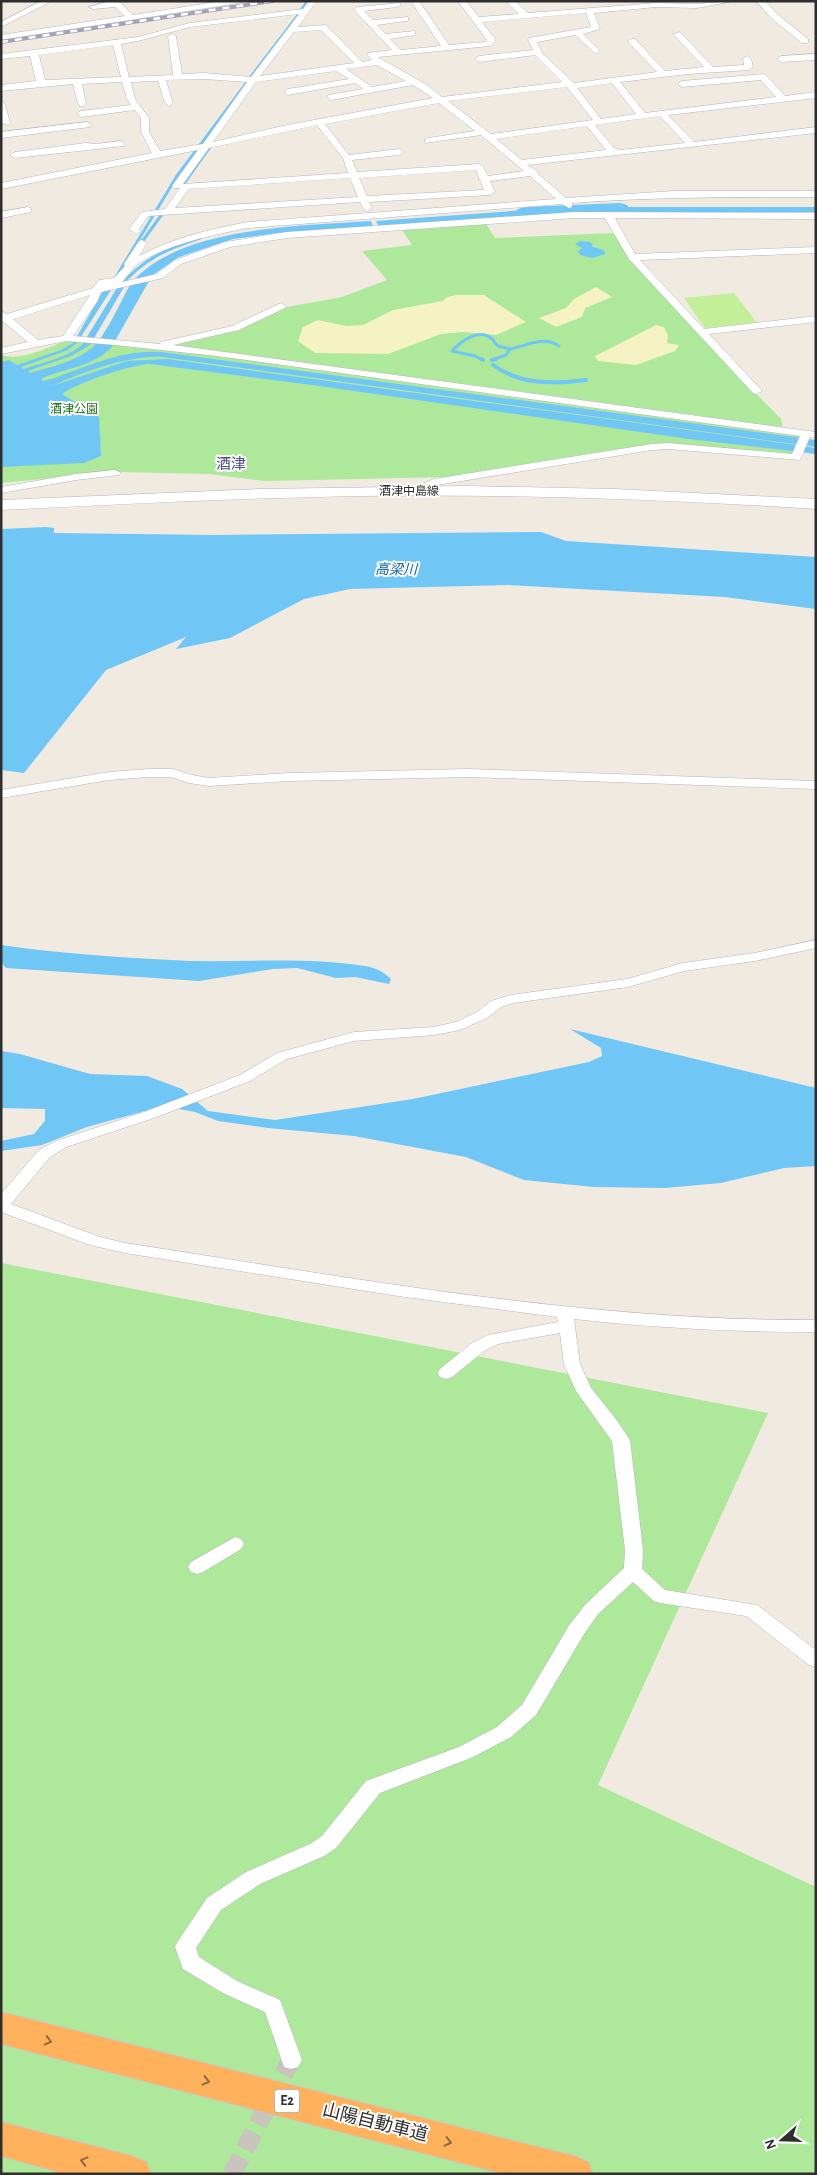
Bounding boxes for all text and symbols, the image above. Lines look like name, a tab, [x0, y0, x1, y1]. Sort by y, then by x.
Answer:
park label: 酒津公園	[50, 402, 98, 415]
district label: 酒津	[216, 456, 246, 472]
street label: 酒津中島線	[379, 484, 439, 497]
water label: 高梁川	[375, 562, 419, 577]
one-way arrow	[44, 2035, 52, 2045]
one-way arrow	[201, 2075, 210, 2086]
road number: E2	[274, 2090, 300, 2112]
street label: 山陽自動車道	[320, 2099, 430, 2145]
north arrow	[757, 2115, 807, 2165]
one-way arrow	[444, 2136, 453, 2147]
text: N	[762, 2137, 779, 2151]
one-way arrow	[81, 2157, 89, 2167]

